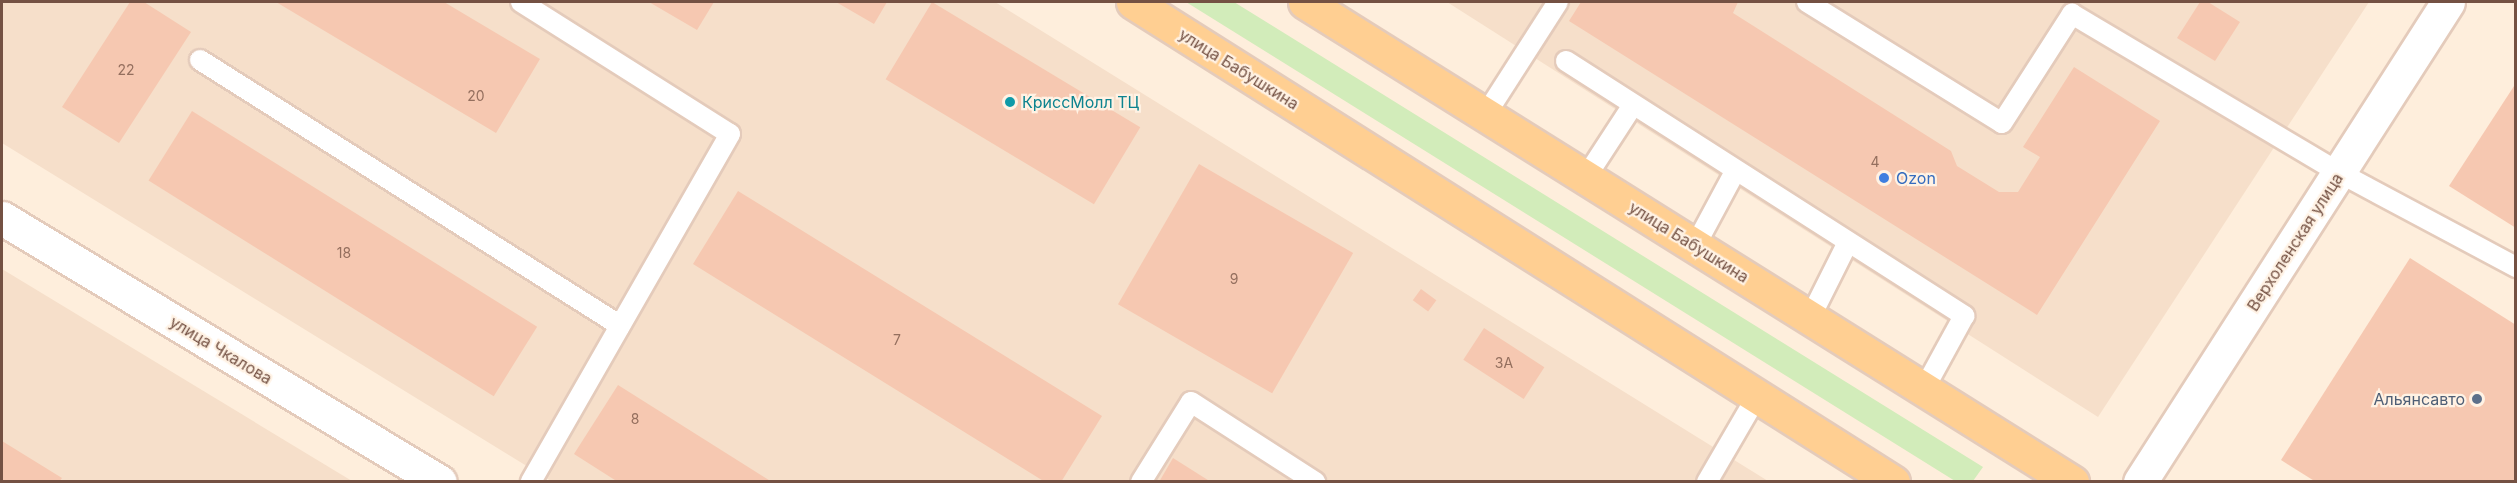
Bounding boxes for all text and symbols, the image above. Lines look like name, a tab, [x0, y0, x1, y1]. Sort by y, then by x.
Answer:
street label: улица Бабушкина	[1176, 24, 1302, 114]
house number: 22	[117, 62, 135, 78]
house number: 20	[467, 88, 485, 104]
place label: КриссМолл ТЦ	[1022, 92, 1139, 112]
marker: КриссМолл ТЦ	[1003, 95, 1017, 109]
house number: 4	[1870, 154, 1880, 170]
place label: Ozon	[1896, 168, 1936, 188]
street label: Верхоленская улица	[2243, 169, 2347, 315]
marker: Ozon	[1877, 171, 1891, 185]
street label: улица Бабушкина	[1626, 197, 1752, 287]
house number: 18	[337, 245, 351, 261]
house number: 9	[1230, 271, 1238, 287]
street label: улица Чкалова	[166, 312, 276, 388]
house number: 7	[893, 332, 901, 348]
house number: 3А	[1495, 355, 1513, 371]
place label: Альянсавто	[2373, 389, 2465, 409]
marker: Альянсавто	[2470, 392, 2484, 406]
house number: 8	[631, 411, 639, 427]

